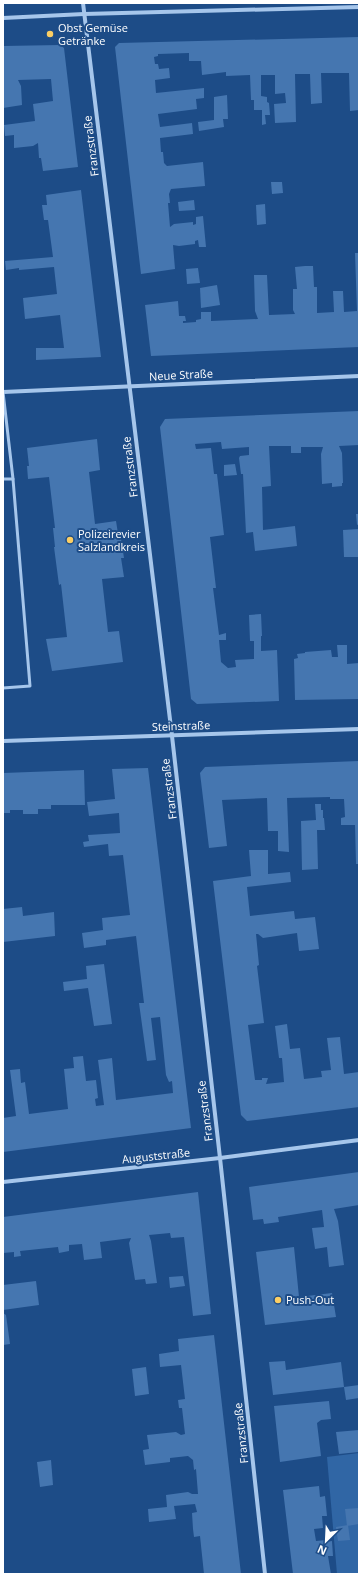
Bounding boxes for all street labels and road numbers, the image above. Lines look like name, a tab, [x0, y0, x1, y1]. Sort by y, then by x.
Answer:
street label: Franzstraße	[79, 115, 102, 177]
street label: Neue Straße	[149, 365, 213, 384]
street label: Franzstraße	[118, 436, 141, 498]
street label: Steinstraße	[152, 717, 210, 734]
street label: Franzstraße	[157, 758, 180, 820]
street label: Franzstraße	[193, 1080, 216, 1142]
street label: Auguststraße	[121, 1144, 191, 1167]
street label: Franzstraße	[230, 1402, 251, 1464]

